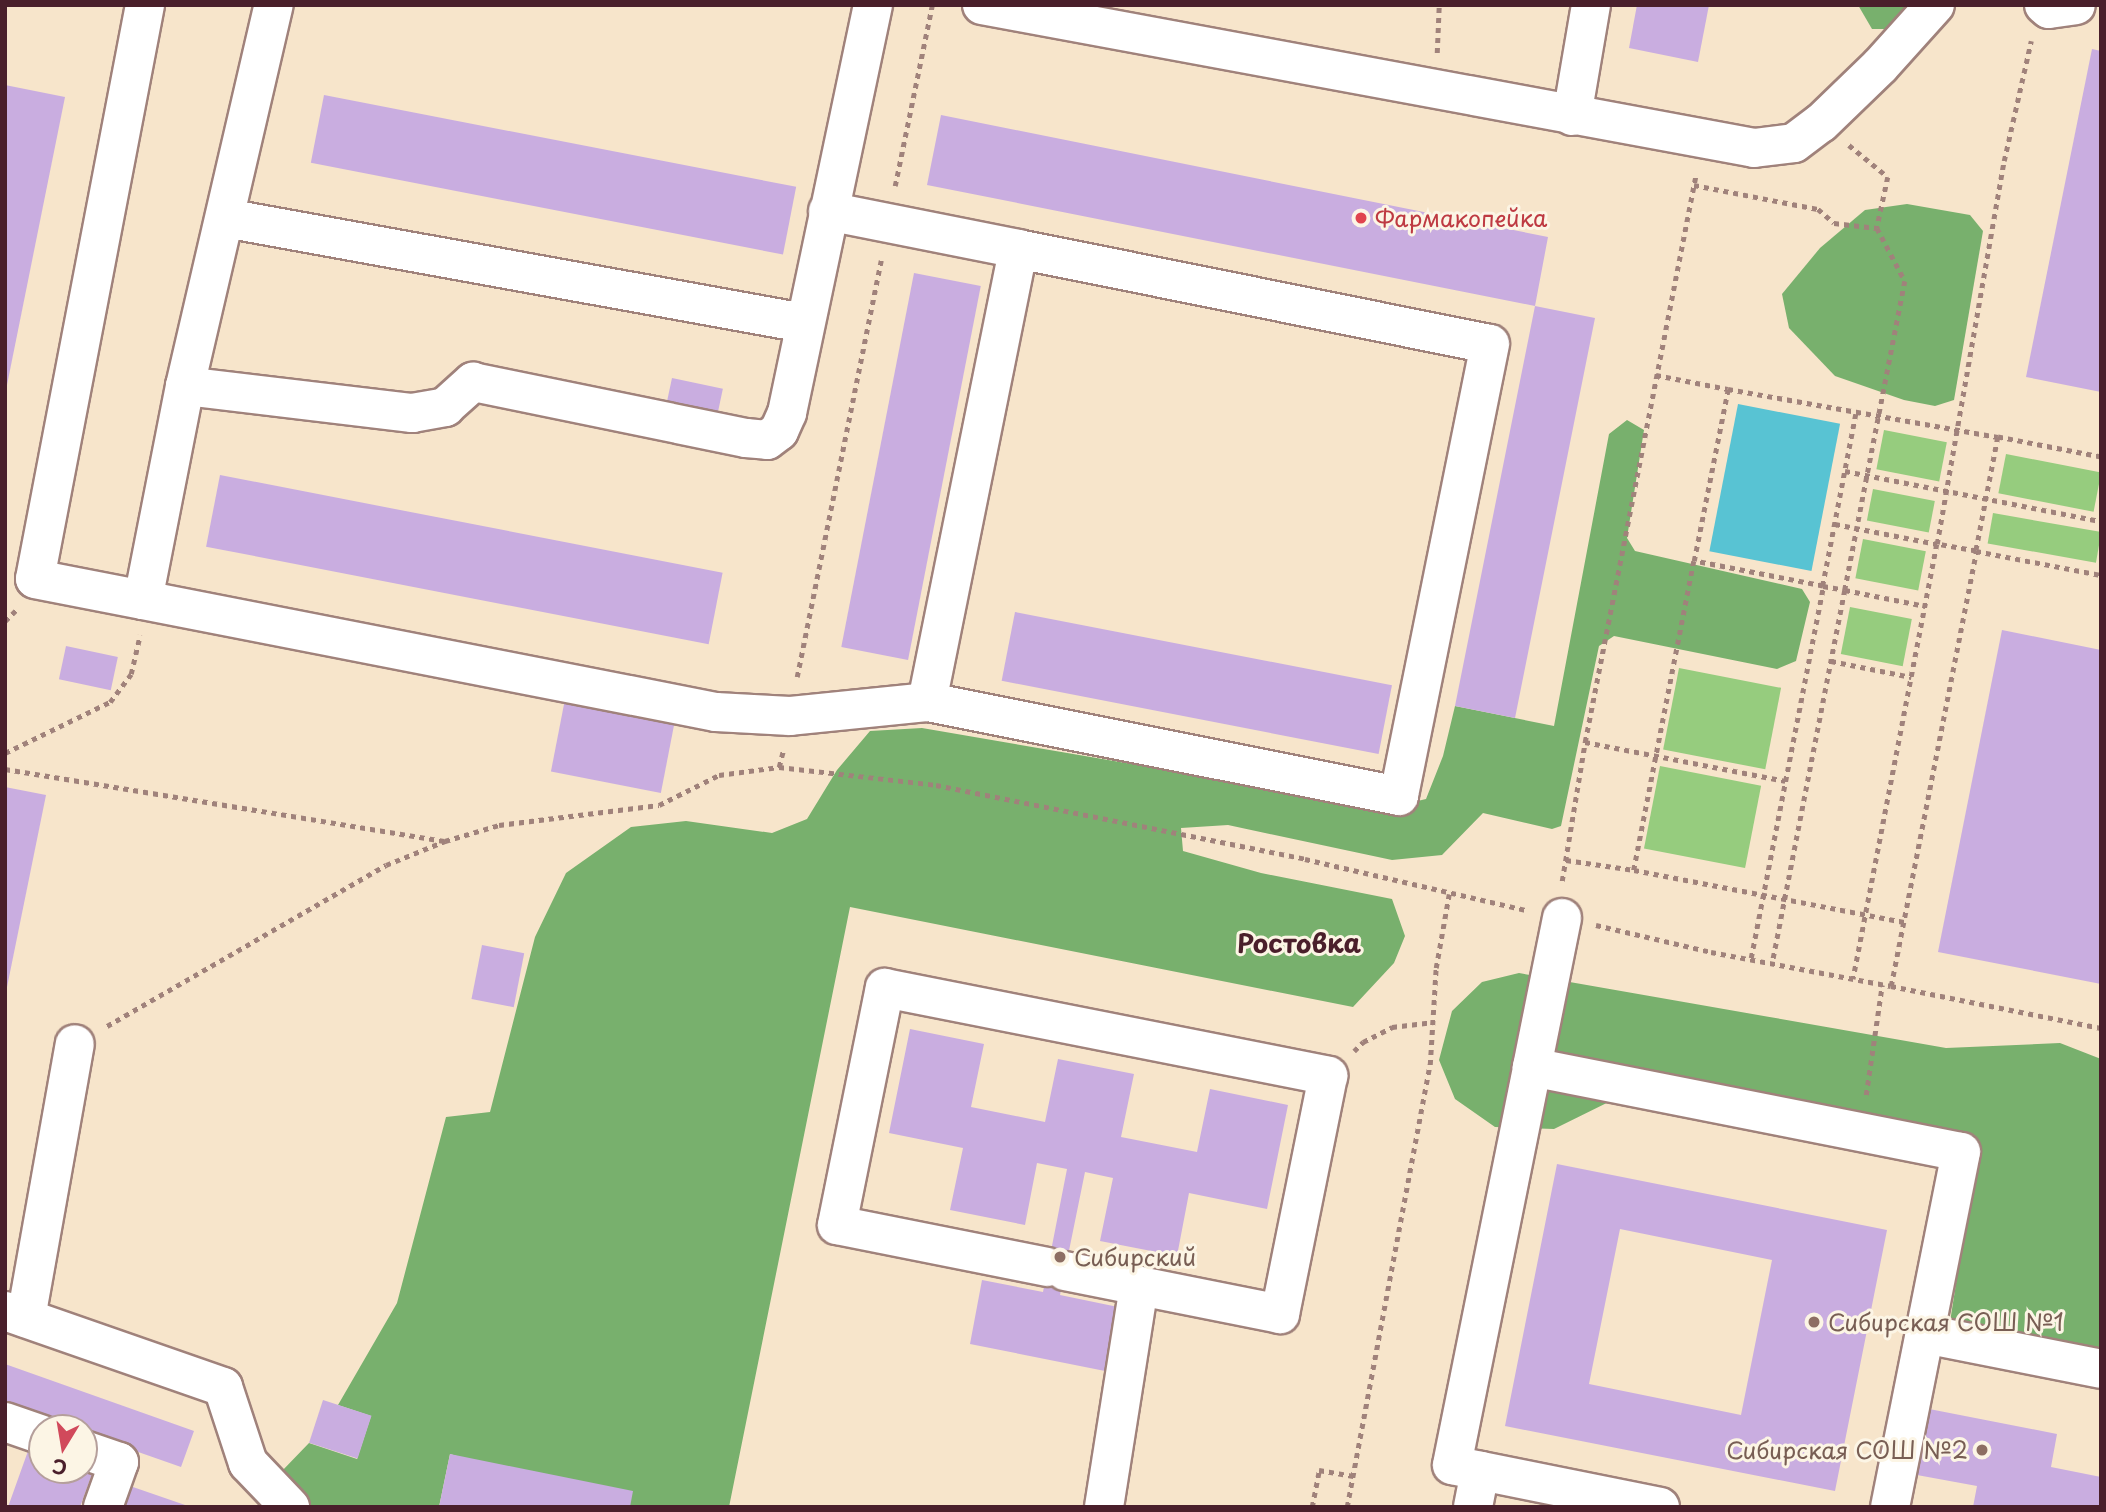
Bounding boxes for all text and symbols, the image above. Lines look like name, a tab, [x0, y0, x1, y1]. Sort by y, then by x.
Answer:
place label: Фармакопейка	[1375, 204, 1547, 232]
marker: Фармакопейка	[1353, 210, 1369, 226]
district label: Ростовка	[1237, 927, 1361, 959]
place label: Сибирский	[1074, 1243, 1196, 1271]
marker: Сибирский	[1052, 1249, 1068, 1265]
place label: Сибирская СОШ №1	[1828, 1308, 2064, 1336]
marker: Сибирская СОШ №1	[1806, 1314, 1822, 1330]
north arrow	[28, 1414, 98, 1484]
place label: Сибирская СОШ №2	[1726, 1436, 1968, 1464]
marker: Сибирская СОШ №2	[1974, 1442, 1990, 1458]
text: С	[50, 1453, 69, 1483]

